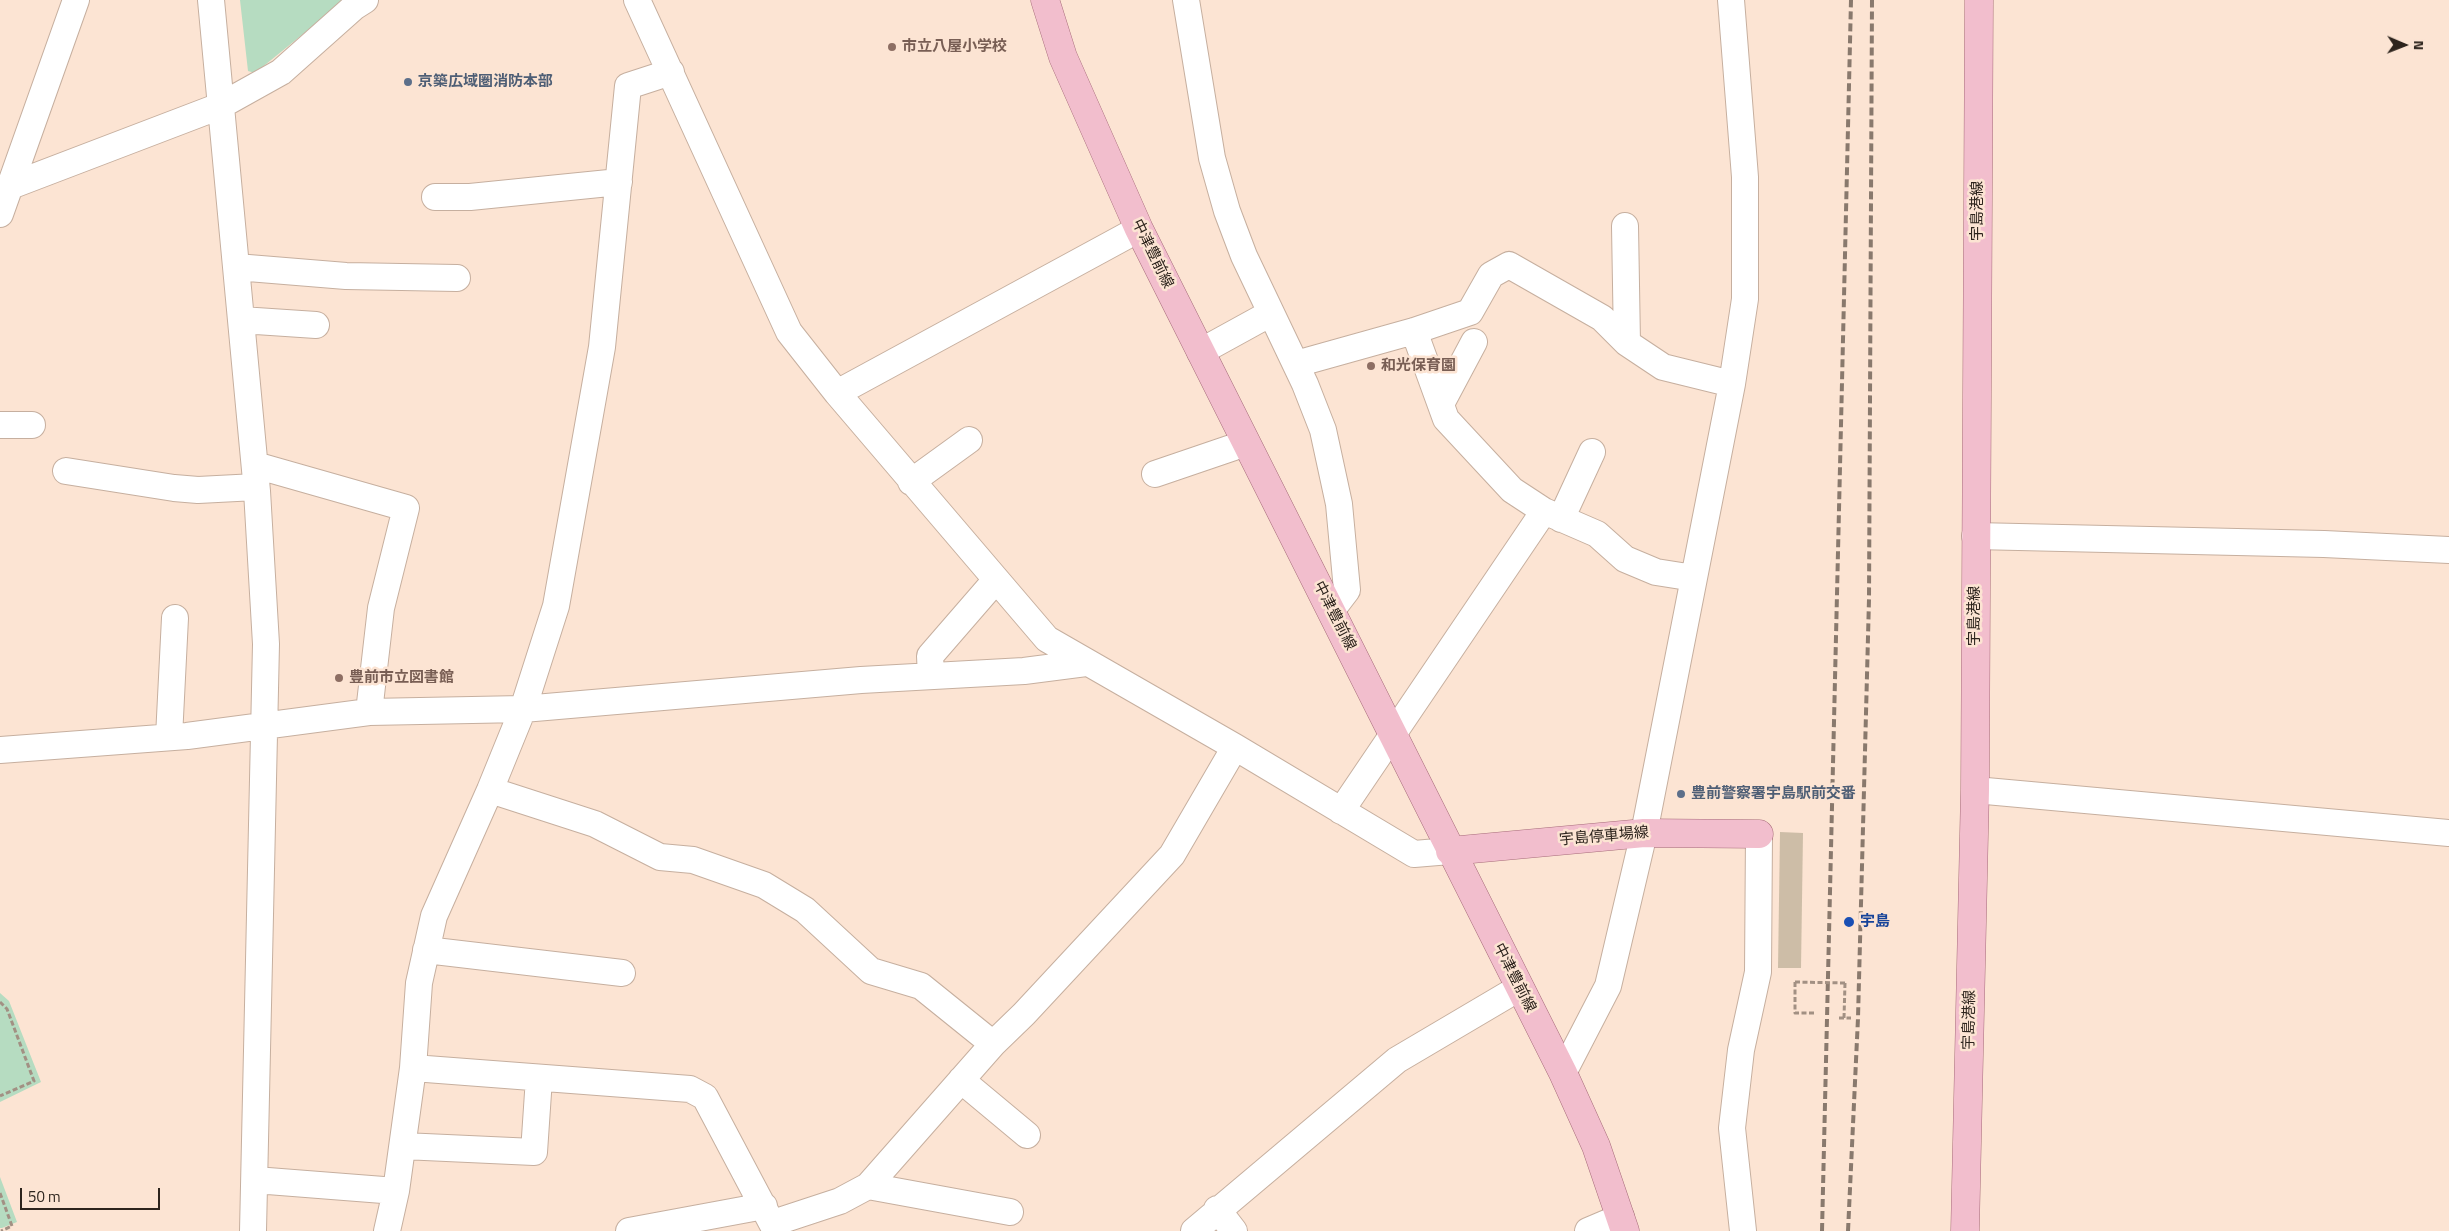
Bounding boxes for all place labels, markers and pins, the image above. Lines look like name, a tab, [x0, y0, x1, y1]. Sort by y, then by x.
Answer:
place label: 市立八屋小学校	[902, 38, 1007, 56]
marker: 市立八屋小学校	[886, 41, 898, 53]
place label: 京築広域圏消防本部	[418, 73, 553, 91]
marker: 京築広域圏消防本部	[402, 76, 414, 88]
place label: 和光保育園	[1381, 357, 1456, 375]
marker: 和光保育園	[1365, 360, 1377, 372]
place label: 豊前市立図書館	[349, 669, 454, 687]
marker: 豊前市立図書館	[333, 672, 345, 684]
place label: 豊前警察署宇島駅前交番	[1691, 785, 1856, 803]
marker: 豊前警察署宇島駅前交番	[1675, 788, 1687, 800]
place label: 宇島	[1860, 913, 1890, 931]
marker: 宇島	[1842, 915, 1856, 929]

